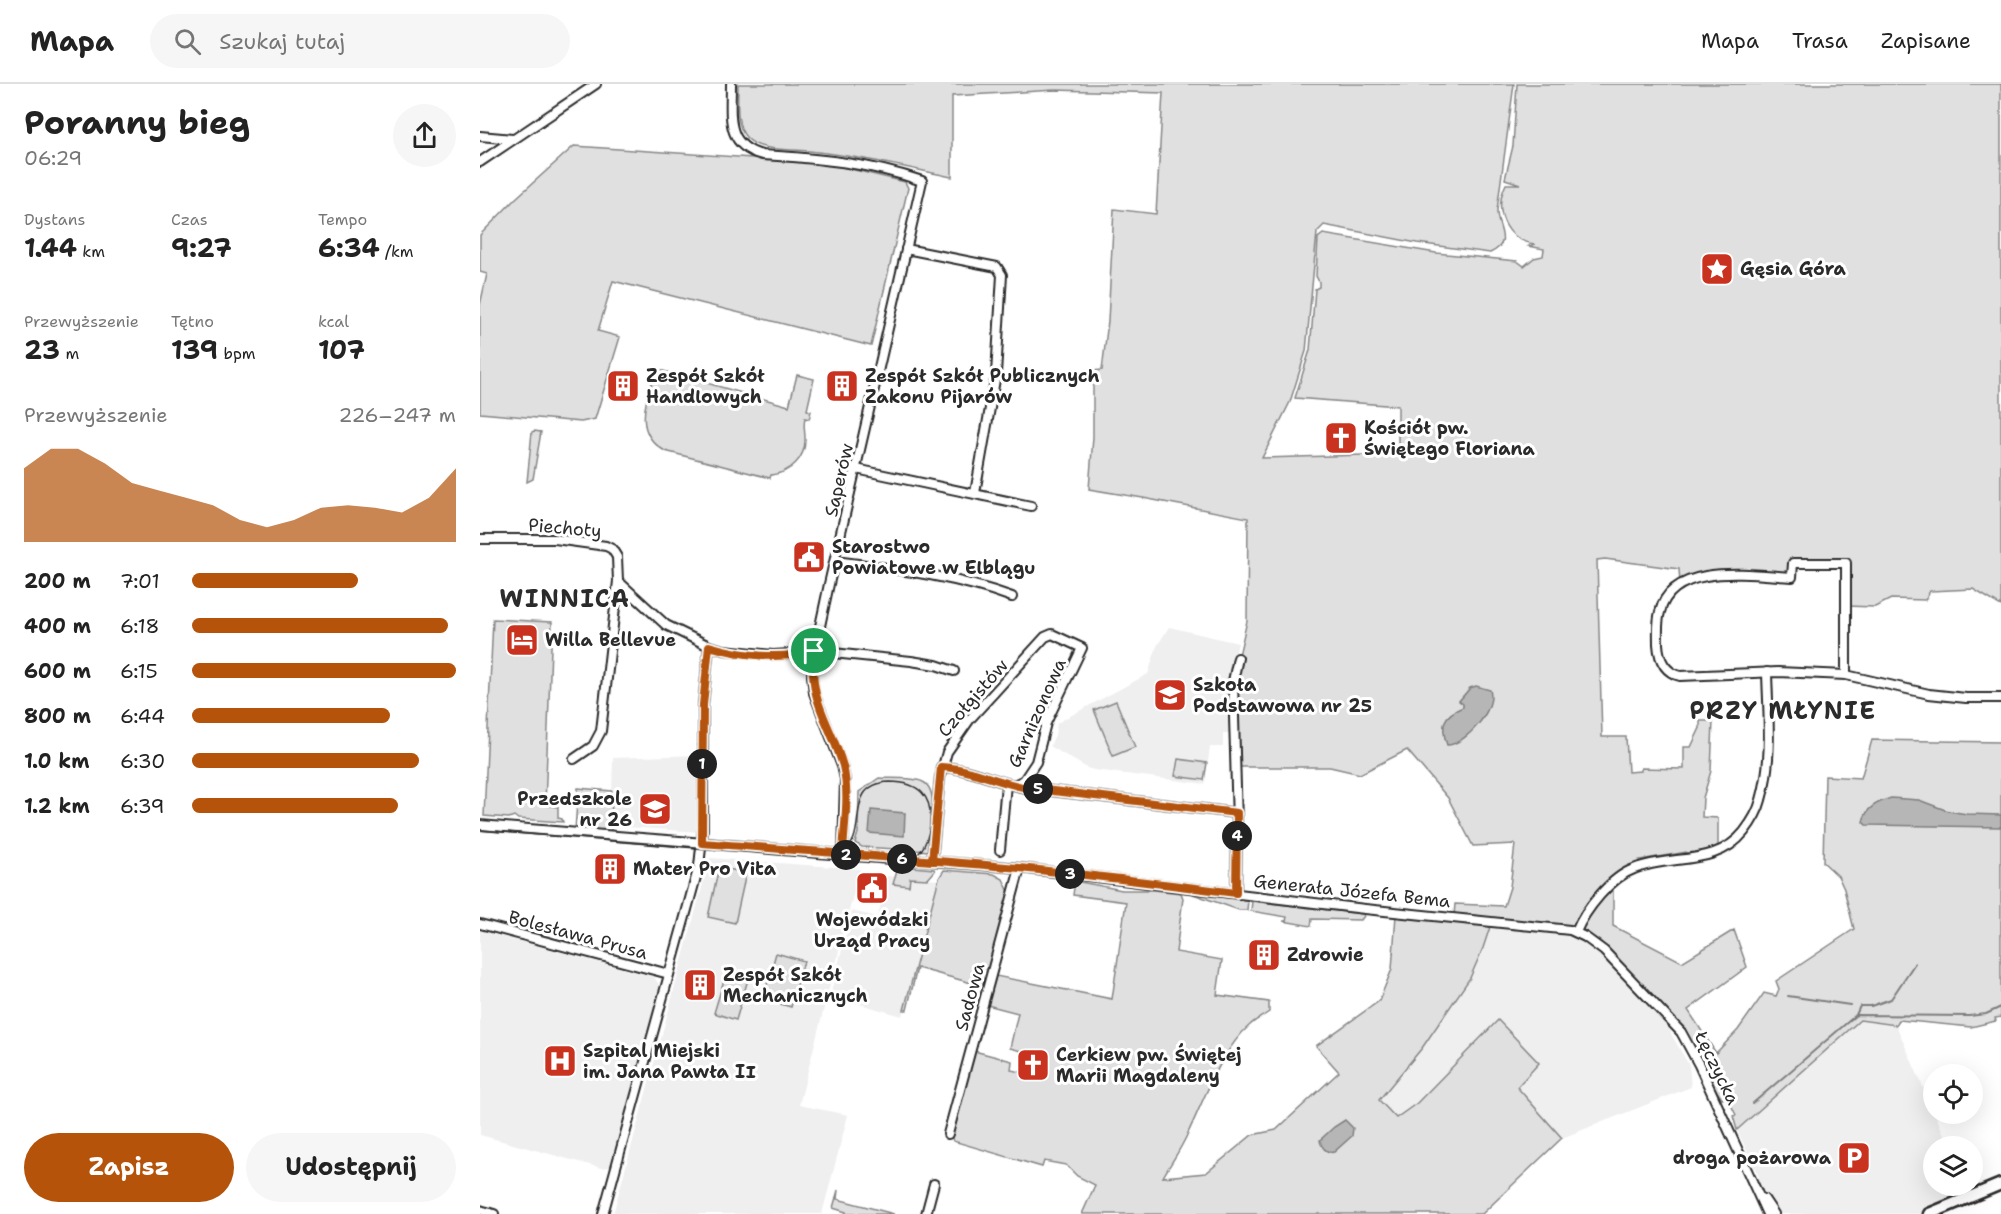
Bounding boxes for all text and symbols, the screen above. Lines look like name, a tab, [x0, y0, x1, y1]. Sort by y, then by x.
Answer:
search box	[150, 14, 570, 68]
text: Mapa	[30, 22, 114, 60]
icon: search	[171, 25, 204, 58]
text: Szukaj tutaj	[219, 27, 345, 56]
text: Mapa	[1701, 27, 1759, 55]
text: Trasa	[1792, 27, 1848, 55]
text: Zapisane	[1881, 27, 1971, 55]
text: Poranny bieg	[24, 100, 250, 145]
button: share	[393, 104, 456, 167]
text: 06:29	[24, 145, 82, 171]
text: Dystans	[24, 209, 85, 230]
text: Czas	[171, 209, 208, 230]
text: Tempo	[318, 209, 367, 230]
text: 1.44	[24, 230, 77, 265]
text: 9:27	[171, 230, 232, 265]
text: 6:34	[318, 230, 380, 265]
text: km	[77, 241, 105, 262]
text: /km	[380, 241, 414, 262]
place icon: Gęsia Góra	[1699, 251, 1735, 287]
place label: Gęsia Góra	[1740, 257, 1846, 281]
text: Przewyższenie	[24, 311, 139, 332]
text: Tętno	[171, 311, 214, 332]
text: kcal	[318, 311, 349, 332]
text: 23	[24, 332, 60, 367]
text: 139	[171, 332, 218, 367]
text: 107	[318, 332, 365, 367]
text: m	[60, 343, 79, 364]
text: bpm	[218, 343, 256, 364]
place label: Zespół Szkół Handlowych	[646, 364, 766, 409]
place label: Zespół Szkół Publicznych Zakonu Pijarów	[865, 364, 1100, 409]
building icon: Zespół Szkół Handlowych	[605, 368, 641, 404]
building icon: Zespół Szkół Publicznych Zakonu Pijarów	[824, 368, 860, 404]
text: Przewyższenie	[24, 402, 168, 428]
text: 226–247 m	[338, 402, 456, 428]
place label: Kościół pw. Świętego Floriana	[1364, 416, 1535, 461]
church icon: Kościół pw. Świętego Floriana	[1323, 420, 1359, 456]
street label: Saperów	[819, 440, 859, 519]
street label: Piechoty	[527, 513, 603, 543]
place label: Starostwo Powiatowe w Elblągu	[832, 535, 1036, 580]
public building icon: Starostwo Powiatowe w Elblągu	[791, 539, 827, 575]
text: 200 m	[24, 568, 91, 594]
text: 7:01	[120, 568, 160, 594]
district label: WINNICA	[500, 583, 630, 615]
text: 400 m	[24, 613, 91, 639]
text: 6:18	[120, 613, 159, 639]
hotel icon: Willa Bellevue	[504, 622, 540, 658]
pin	[788, 625, 839, 676]
place label: Willa Bellevue	[545, 628, 676, 652]
icon: arrive	[797, 634, 830, 667]
street label: Czołgistów	[932, 654, 1014, 742]
street label: Garnizonowa	[1002, 655, 1072, 771]
text: 600 m	[24, 658, 91, 684]
text: 6:15	[120, 658, 158, 684]
place label: Szkoła Podstawowa nr 25	[1193, 673, 1372, 718]
school or university icon: Szkoła Podstawowa nr 25	[1152, 677, 1188, 713]
district label: PRZY MŁYNIE	[1689, 695, 1877, 727]
text: 800 m	[24, 703, 91, 729]
text: 6:44	[120, 703, 165, 729]
text: 1.0 km	[24, 748, 89, 774]
text: 6:30	[120, 748, 165, 774]
pin: 1	[687, 749, 717, 779]
text: 1	[698, 753, 706, 774]
pin: 5	[1023, 774, 1053, 804]
text: 5	[1033, 778, 1043, 799]
place label: Przedszkole nr 26	[517, 787, 632, 832]
school or university icon: Przedszkole nr 26	[637, 791, 673, 827]
text: 1.2 km	[24, 793, 90, 819]
text: 6:39	[120, 793, 165, 819]
pin: 4	[1222, 821, 1252, 851]
text: 4	[1231, 825, 1243, 846]
pin: 2	[831, 840, 861, 870]
text: 2	[840, 844, 852, 865]
pin: 6	[887, 844, 917, 874]
text: 6	[896, 848, 908, 869]
building icon: Mater Pro Vita	[592, 851, 628, 887]
place label: Mater Pro Vita	[633, 857, 777, 881]
pin: 3	[1055, 859, 1085, 889]
text: 3	[1064, 863, 1076, 884]
street label: Generała Józefa Bema	[1252, 869, 1452, 913]
public building icon: Wojewódzki Urząd Pracy	[854, 870, 890, 906]
street label: Bolesława Prusa	[506, 905, 650, 965]
place label: Wojewódzki Urząd Pracy	[814, 908, 930, 953]
building icon: Zdrowie	[1246, 937, 1282, 973]
place label: Zdrowie	[1287, 943, 1364, 967]
street label: Sadowa	[949, 960, 991, 1034]
place label: Zespół Szkół Mechanicznych	[723, 963, 868, 1008]
building icon: Zespół Szkół Mechanicznych	[682, 967, 718, 1003]
street label: Łęczycka	[1689, 1026, 1745, 1109]
place label: Szpital Miejski im. Jana Pawła II	[583, 1039, 756, 1084]
hospital icon: Szpital Miejski im. Jana Pawła II	[542, 1043, 578, 1079]
place label: Cerkiew pw. Świętej Marii Magdaleny	[1056, 1043, 1242, 1088]
church icon: Cerkiew pw. Świętej Marii Magdaleny	[1015, 1047, 1051, 1083]
map controls	[1923, 1064, 1983, 1196]
button: locate	[1923, 1064, 1983, 1124]
button: Zapisz	[24, 1133, 234, 1202]
button: Udostępnij	[246, 1133, 456, 1202]
button: layers	[1923, 1136, 1983, 1196]
parking icon: droga pożarowa	[1836, 1140, 1872, 1176]
place label: droga pożarowa	[1673, 1146, 1832, 1170]

